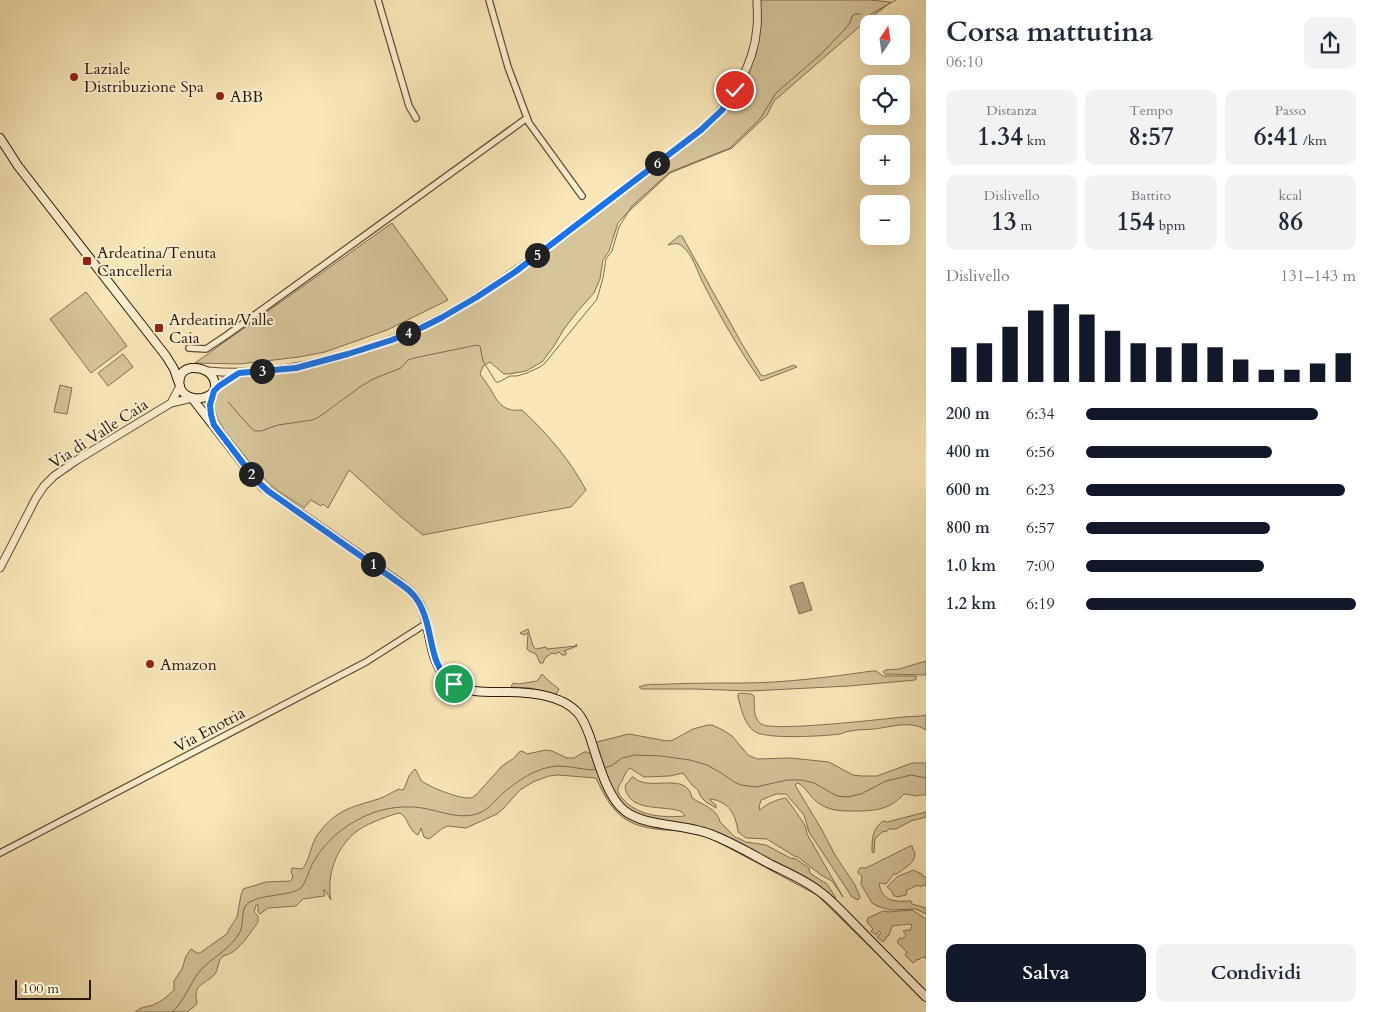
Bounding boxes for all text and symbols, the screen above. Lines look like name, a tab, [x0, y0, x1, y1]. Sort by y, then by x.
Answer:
text: Corsa mattutina	[946, 13, 1153, 51]
north arrow	[860, 15, 910, 65]
map controls	[860, 15, 910, 245]
button: share	[1304, 17, 1356, 69]
text: 06:10	[946, 51, 983, 73]
place label: Laziale Distribuzione Spa	[84, 58, 204, 98]
pin	[714, 69, 756, 111]
marker: Laziale Distribuzione Spa	[68, 71, 80, 83]
button: locate	[860, 75, 910, 125]
icon: check	[721, 76, 749, 104]
place label: ABB	[230, 86, 263, 108]
marker: ABB	[214, 90, 226, 102]
text: Distanza	[986, 101, 1037, 120]
text: Tempo	[1129, 101, 1173, 120]
text: Passo	[1275, 101, 1306, 120]
text: 1.34	[977, 120, 1023, 154]
text: 8:57	[1128, 120, 1174, 154]
text: 6:41	[1254, 120, 1299, 154]
text: km	[1023, 131, 1046, 150]
text: /km	[1299, 131, 1327, 150]
button: +	[860, 135, 910, 185]
pin: 6	[644, 150, 670, 176]
text: 6	[654, 154, 661, 173]
text: Dislivello	[984, 186, 1039, 205]
text: Battito	[1131, 186, 1171, 205]
text: kcal	[1279, 186, 1302, 205]
button: −	[860, 195, 910, 245]
text: 13	[991, 205, 1017, 239]
text: 154	[1116, 205, 1155, 239]
text: 86	[1278, 205, 1303, 239]
text: m	[1017, 216, 1032, 235]
text: bpm	[1155, 216, 1185, 235]
place label: Ardeatina/Tenuta Cancelleria	[97, 242, 217, 282]
pin: 5	[524, 242, 550, 268]
text: 5	[534, 246, 541, 265]
marker: Ardeatina/Tenuta Cancelleria	[81, 255, 93, 267]
text: Dislivello	[946, 265, 1010, 287]
text: 131–143 m	[1280, 265, 1356, 287]
place label: Ardeatina/Valle Caia	[169, 309, 274, 349]
pin: 4	[396, 320, 420, 346]
marker: Ardeatina/Valle Caia	[153, 322, 165, 334]
text: 4	[405, 324, 412, 343]
pin: 3	[250, 358, 274, 384]
text: 3	[259, 362, 266, 381]
street label: Via di Valle Caia	[45, 394, 152, 474]
text: 200 m	[946, 403, 990, 425]
text: 6:34	[1026, 403, 1055, 425]
text: 400 m	[946, 441, 990, 463]
text: 6:56	[1026, 441, 1055, 463]
pin: 2	[238, 462, 264, 486]
text: 2	[248, 465, 255, 484]
text: 600 m	[946, 479, 990, 501]
text: 6:23	[1026, 479, 1055, 501]
text: 800 m	[946, 517, 990, 539]
text: 6:57	[1026, 517, 1055, 539]
pin: 1	[360, 552, 386, 576]
text: 1	[370, 555, 377, 574]
text: 1.0 km	[946, 555, 996, 577]
text: 7:00	[1026, 555, 1055, 577]
text: 1.2 km	[946, 593, 996, 615]
text: 6:19	[1026, 593, 1055, 615]
place label: Amazon	[160, 654, 217, 676]
marker: Amazon	[144, 658, 156, 670]
pin	[433, 663, 475, 705]
icon: arrive	[440, 670, 468, 698]
street label: Via Enotria	[170, 702, 249, 758]
button: Salva	[946, 944, 1146, 1002]
button: Condividi	[1156, 944, 1356, 1002]
scale bar	[15, 977, 91, 1000]
text: 100 m	[22, 979, 59, 998]

